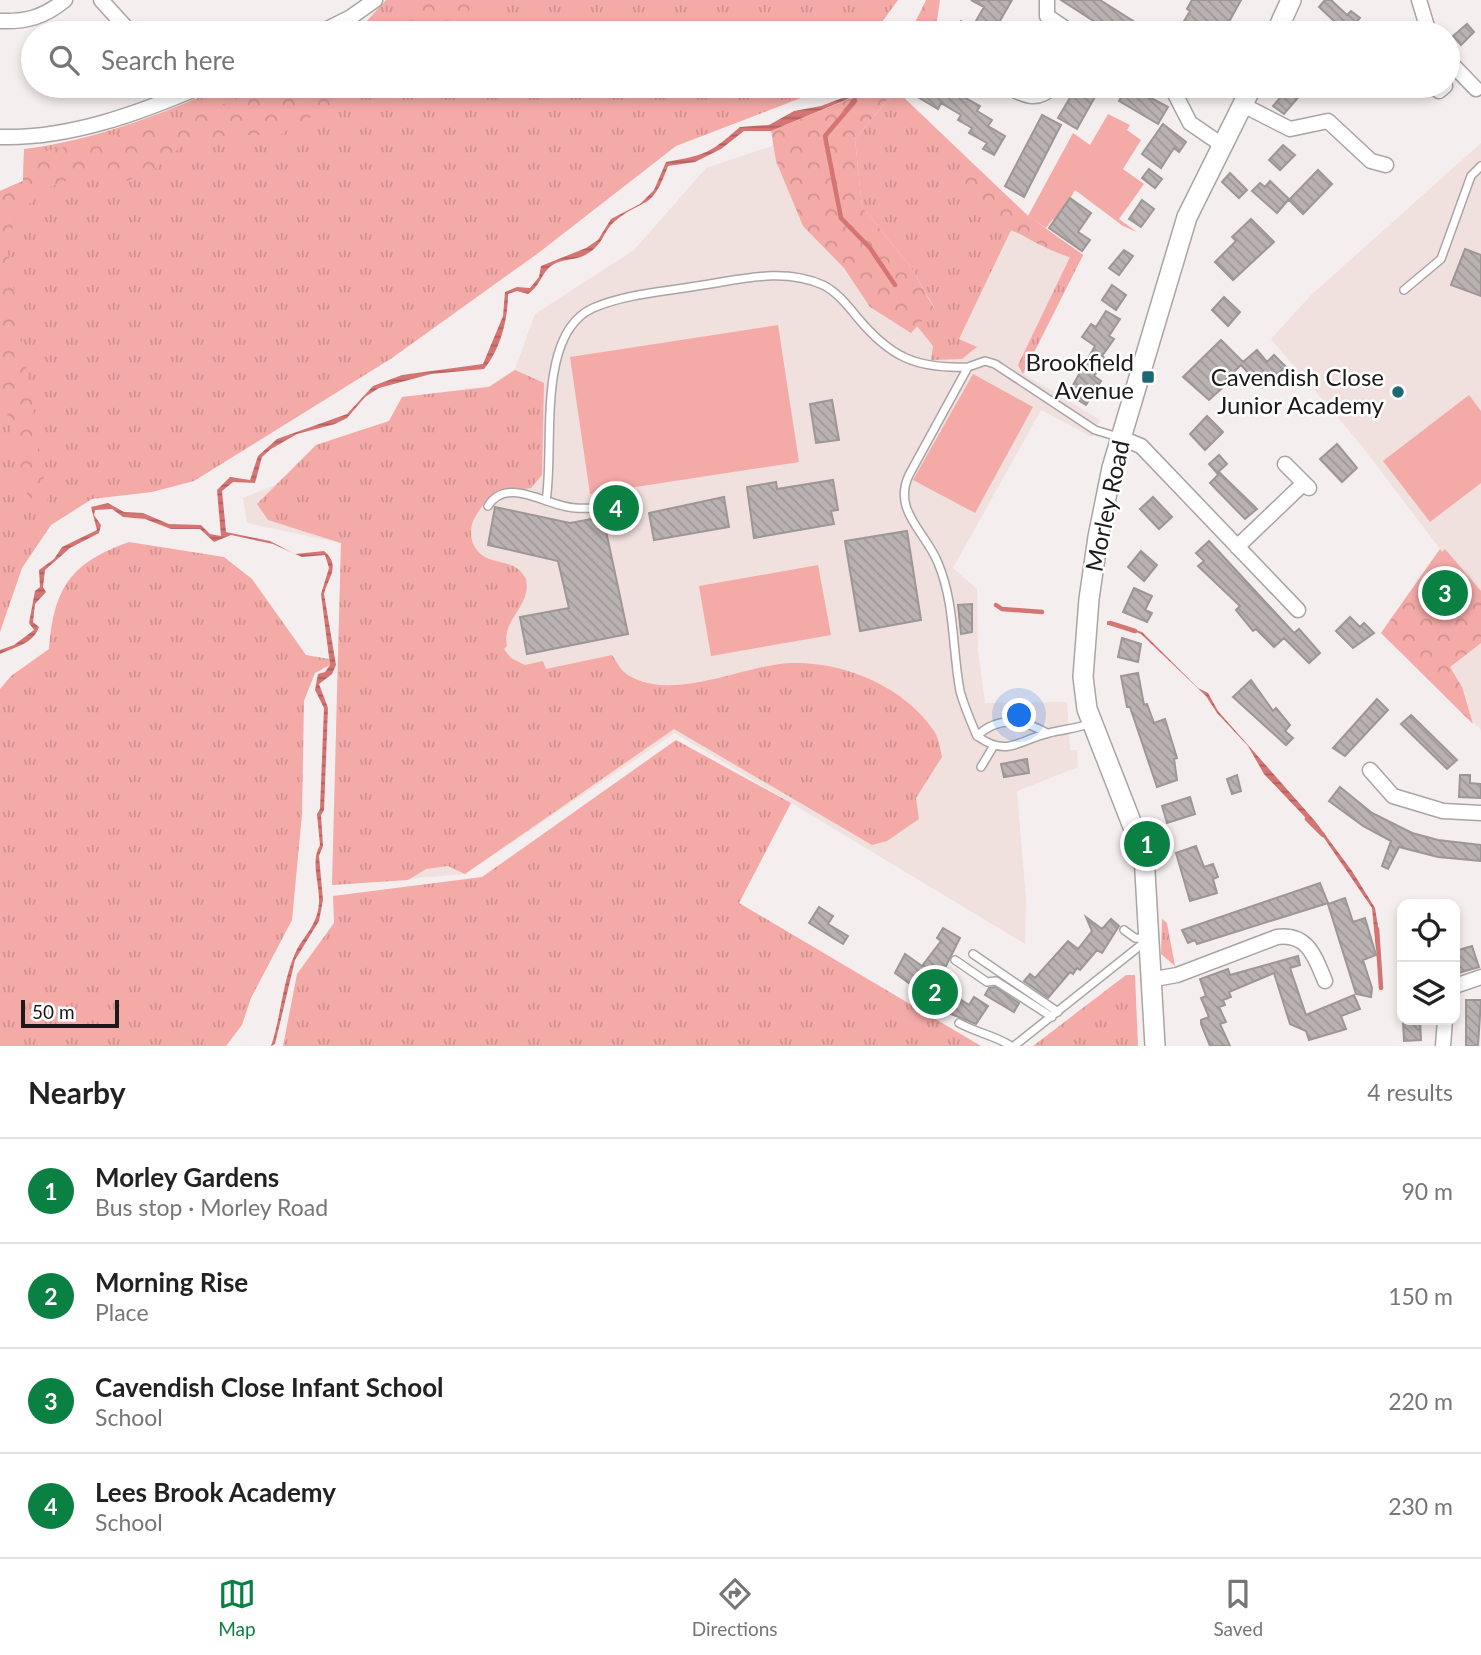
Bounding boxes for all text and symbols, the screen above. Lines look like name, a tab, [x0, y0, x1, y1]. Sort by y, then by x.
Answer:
search box	[21, 21, 1460, 98]
icon: search	[45, 41, 83, 79]
text: Search here	[101, 44, 235, 76]
place label: Brookfield Avenue	[1026, 347, 1134, 404]
place label: Cavendish Close Junior Academy	[1211, 362, 1385, 419]
marker: Brookfield Avenue	[1140, 369, 1156, 385]
marker: Cavendish Close Junior Academy	[1390, 384, 1406, 400]
street label: Morley Road	[1078, 437, 1135, 574]
pin: 4	[593, 482, 639, 534]
pin: 3	[1422, 567, 1468, 619]
your location	[1002, 698, 1036, 732]
pin: 1	[1124, 818, 1170, 870]
map controls	[1397, 899, 1460, 1025]
button: locate	[1397, 899, 1460, 962]
button: layers	[1397, 962, 1460, 1025]
pin: 2	[912, 966, 958, 1018]
scale bar	[21, 997, 119, 1029]
text: 50 m	[32, 1000, 75, 1023]
text: Nearby	[28, 1074, 126, 1110]
text: 4 results	[1367, 1078, 1453, 1106]
text: Morley Gardens	[95, 1161, 279, 1193]
text: 1	[44, 1177, 58, 1205]
text: 90 m	[1402, 1177, 1453, 1205]
text: Bus stop · Morley Road	[95, 1193, 328, 1221]
text: Morning Rise	[95, 1266, 248, 1298]
text: 2	[44, 1282, 58, 1310]
text: 150 m	[1388, 1282, 1453, 1310]
text: Place	[95, 1298, 149, 1326]
text: Cavendish Close Infant School	[95, 1371, 444, 1403]
text: 3	[44, 1387, 58, 1415]
text: 220 m	[1388, 1387, 1453, 1415]
text: School	[95, 1403, 163, 1431]
text: Lees Brook Academy	[95, 1476, 336, 1508]
text: 4	[44, 1492, 58, 1520]
text: 230 m	[1388, 1492, 1453, 1520]
text: School	[95, 1508, 163, 1536]
tab: Map	[218, 1575, 256, 1640]
tab: Directions	[692, 1575, 778, 1640]
tab: Saved	[1213, 1575, 1263, 1640]

